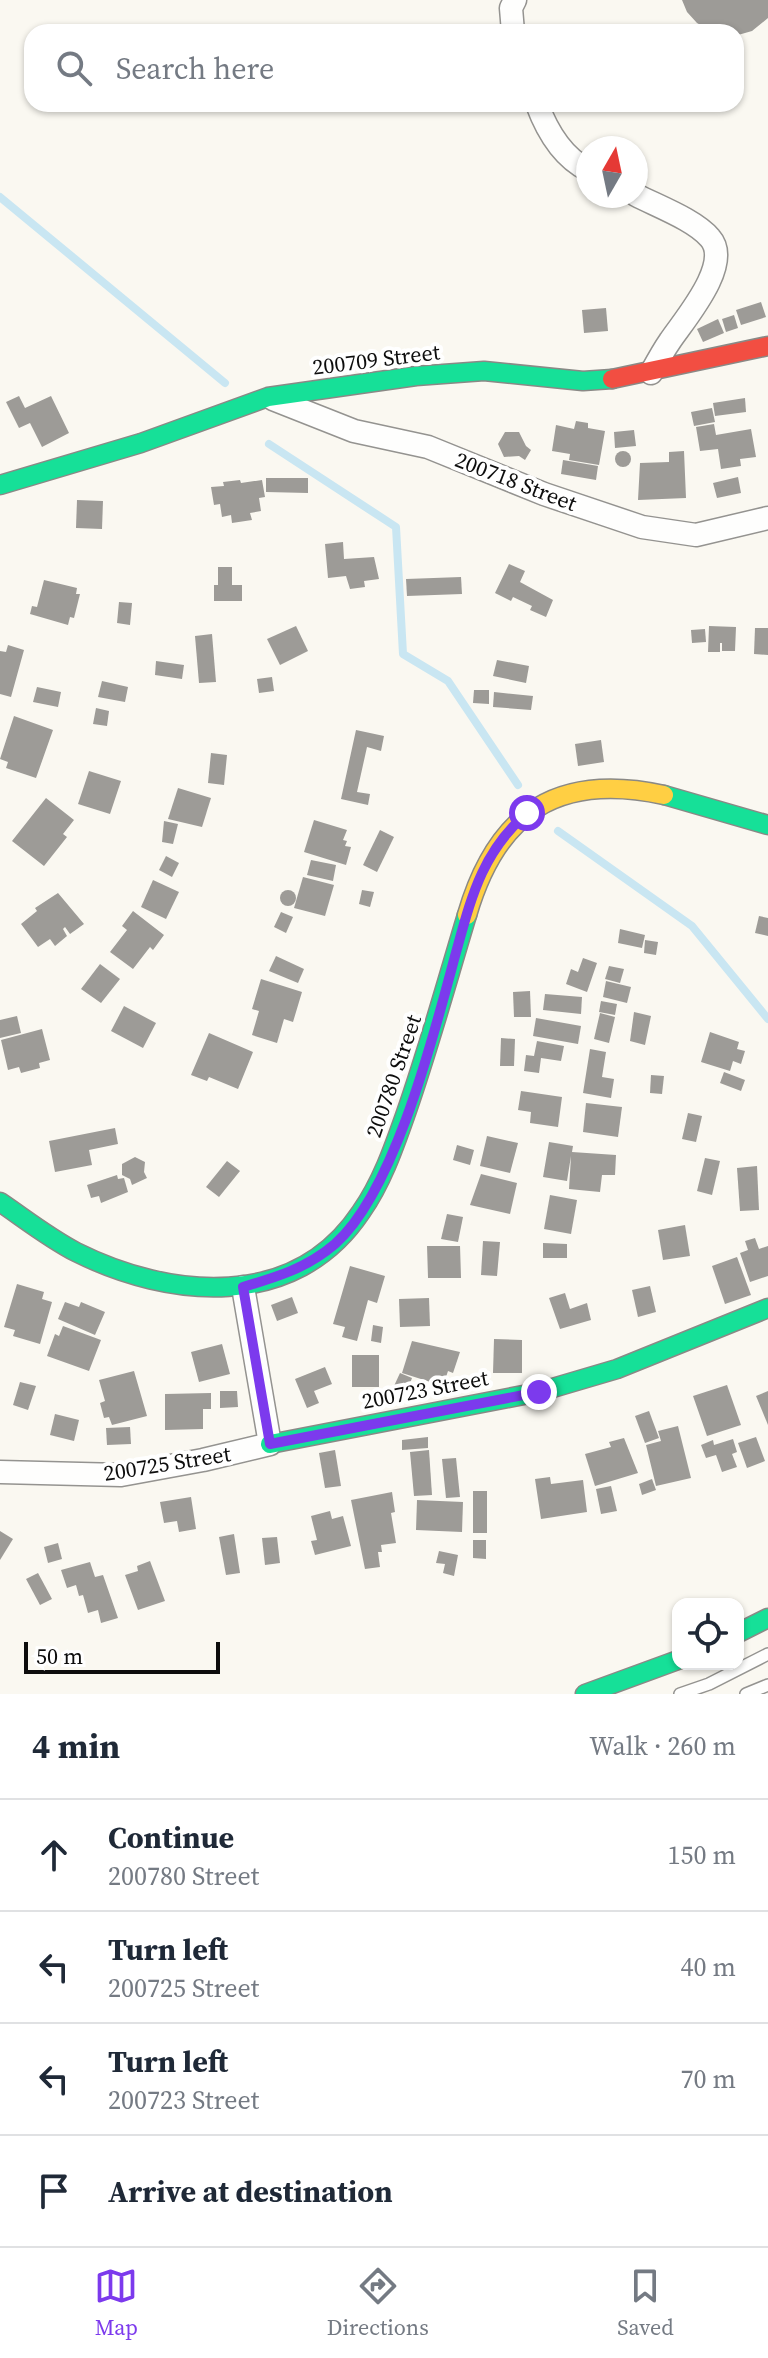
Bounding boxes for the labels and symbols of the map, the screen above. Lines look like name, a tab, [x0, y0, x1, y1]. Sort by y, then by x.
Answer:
north arrow	[576, 136, 648, 208]
street label: 200709 Street	[311, 336, 442, 382]
street label: 200718 Street	[451, 444, 582, 518]
route start	[509, 795, 545, 831]
street label: 200780 Street	[358, 1010, 428, 1141]
street label: 200723 Street	[359, 1362, 492, 1416]
route end	[521, 1374, 557, 1410]
street label: 200725 Street	[101, 1438, 233, 1488]
scale bar	[24, 1638, 220, 1674]

